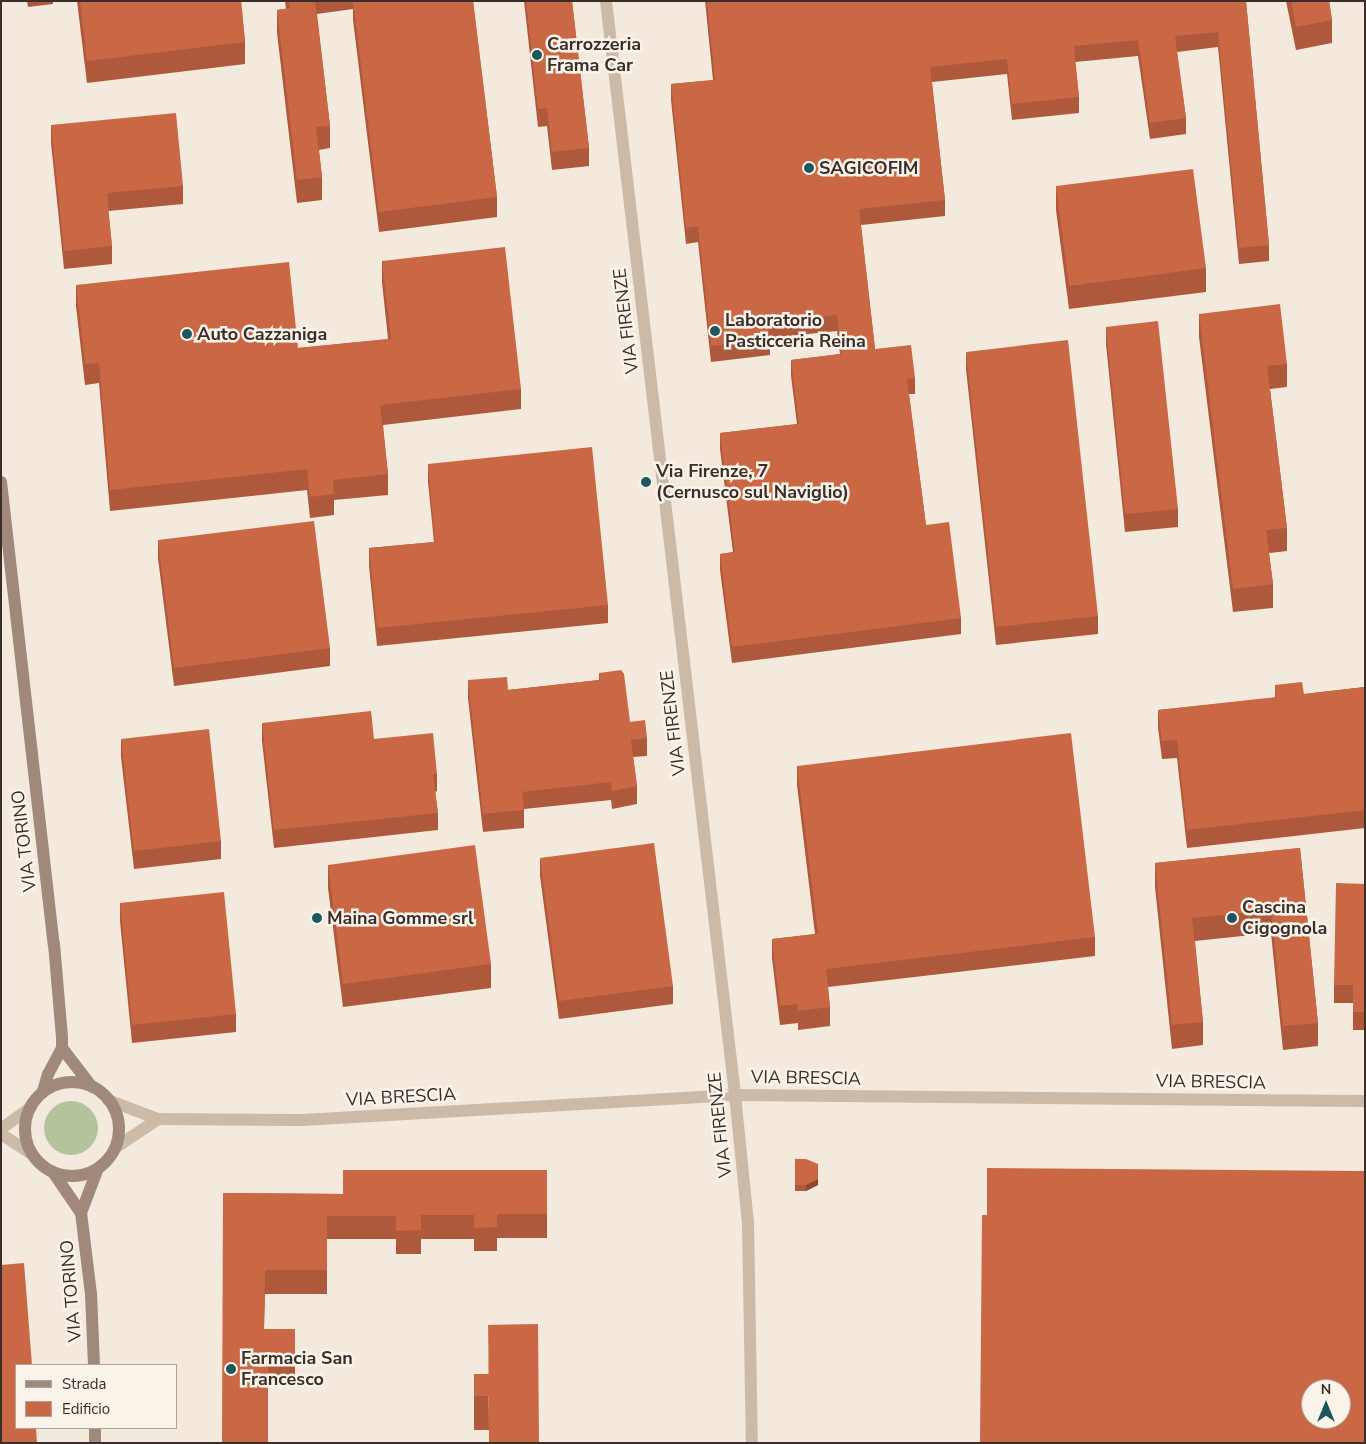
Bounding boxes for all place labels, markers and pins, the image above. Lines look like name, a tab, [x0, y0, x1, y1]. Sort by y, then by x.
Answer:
place label: Carrozzeria Frama Car	[547, 34, 641, 76]
marker: Carrozzeria Frama Car	[531, 49, 543, 61]
place label: SAGICOFIM	[819, 157, 918, 179]
marker: SAGICOFIM	[803, 162, 815, 174]
place label: Laboratorio Pasticceria Reina	[725, 310, 866, 352]
place label: Auto Cazzaniga	[197, 323, 327, 345]
marker: Laboratorio Pasticceria Reina	[709, 325, 721, 337]
marker: Auto Cazzaniga	[181, 328, 193, 340]
place label: Via Firenze, 7 (Cernusco sul Naviglio)	[656, 461, 849, 504]
marker: Via Firenze, 7 (Cernusco sul Naviglio)	[640, 476, 652, 488]
place label: Cascina Cigognola	[1242, 897, 1327, 940]
place label: Maina Gomme srl	[327, 907, 474, 929]
marker: Maina Gomme srl	[311, 912, 323, 924]
marker: Cascina Cigognola	[1226, 912, 1238, 924]
place label: Farmacia San Francesco	[241, 1348, 353, 1390]
marker: Farmacia San Francesco	[225, 1363, 237, 1375]

